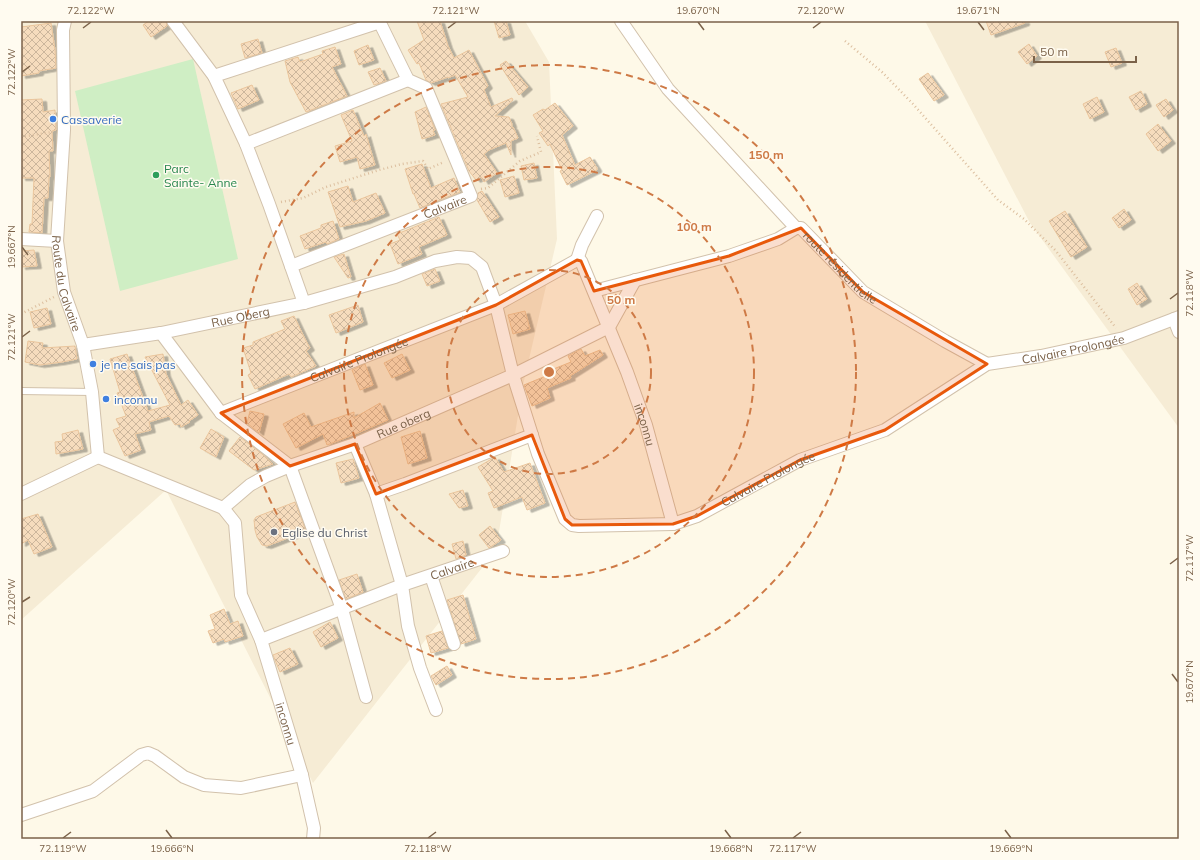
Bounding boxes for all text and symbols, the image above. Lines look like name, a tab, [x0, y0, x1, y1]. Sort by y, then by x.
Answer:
text: 72.122°W	[67, 4, 115, 17]
text: 72.121°W	[432, 4, 480, 17]
text: 19.670°N	[676, 4, 720, 17]
text: 72.120°W	[797, 4, 845, 17]
text: 19.671°N	[956, 4, 1000, 17]
scale bar	[1034, 38, 1136, 64]
text: 50 m	[1040, 44, 1068, 59]
text: 72.122°W	[5, 48, 18, 96]
place label: Cassaverie	[61, 112, 122, 127]
marker: Cassaverie	[48, 114, 58, 124]
text: 150 m	[748, 147, 784, 162]
place label: Parc Sainte- Anne	[164, 161, 237, 190]
marker: Parc Sainte- Anne	[151, 170, 161, 180]
street label: Calvaire	[421, 191, 469, 221]
text: 100 m	[676, 219, 712, 234]
text: 19.667°N	[5, 225, 18, 269]
street label: route résidentielle	[800, 227, 880, 306]
street label: Route du Calvaire	[49, 235, 85, 333]
text: 72.118°W	[1183, 269, 1196, 317]
text: 50 m	[607, 292, 635, 307]
street label: Rue Oberg	[210, 303, 271, 330]
text: 72.121°W	[5, 313, 18, 361]
street label: Calvaire Prolongée	[1021, 331, 1126, 366]
street label: Calvaire Prolongée	[307, 333, 410, 385]
place label: je ne sais pas	[100, 357, 176, 372]
marker: je ne sais pas	[88, 359, 98, 369]
centre of rings	[542, 365, 556, 379]
place label: inconnu	[114, 392, 158, 407]
marker: inconnu	[101, 394, 111, 404]
street label: inconnu	[631, 401, 659, 447]
street label: Rue oberg	[374, 405, 432, 441]
street label: Calvaire Prolongée	[718, 448, 817, 509]
place label: Eglise du Christ	[282, 525, 367, 540]
marker: Eglise du Christ	[269, 527, 279, 537]
text: 72.117°W	[1183, 534, 1196, 582]
street label: Calvaire	[428, 554, 476, 583]
text: 72.120°W	[5, 578, 18, 626]
text: 19.670°N	[1183, 660, 1196, 704]
street label: inconnu	[273, 700, 300, 747]
text: 72.119°W	[39, 842, 87, 855]
text: 19.666°N	[150, 842, 194, 855]
text: 72.118°W	[404, 842, 452, 855]
text: 19.668°N	[709, 842, 753, 855]
text: 72.117°W	[769, 842, 817, 855]
text: 19.669°N	[989, 842, 1033, 855]

